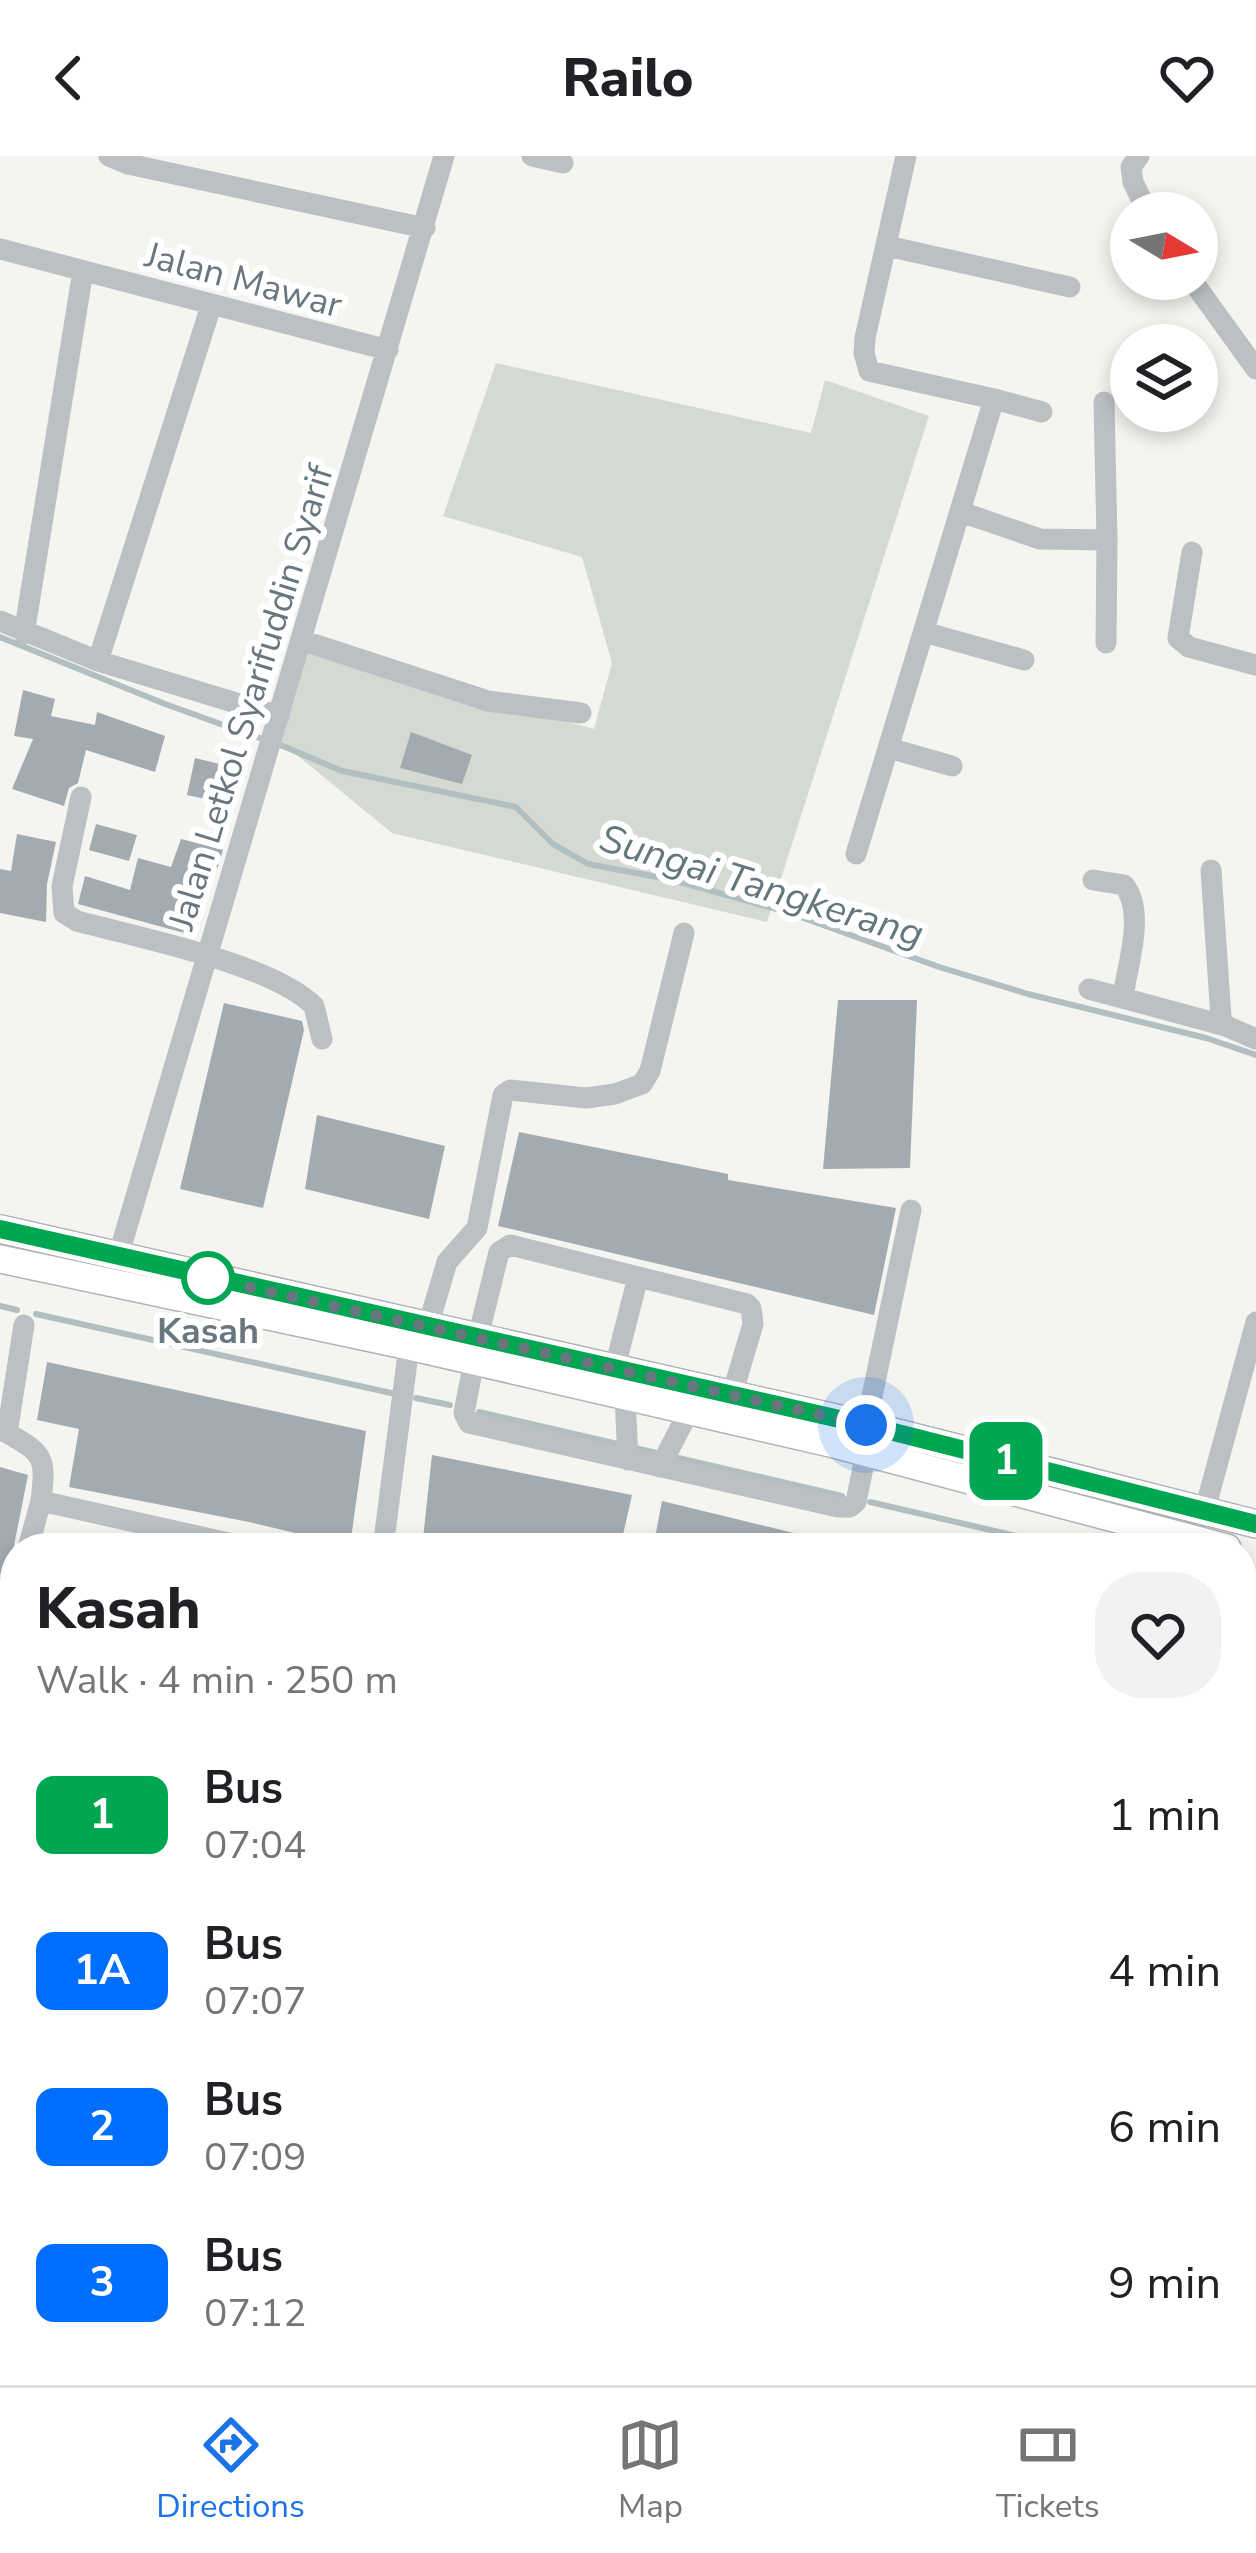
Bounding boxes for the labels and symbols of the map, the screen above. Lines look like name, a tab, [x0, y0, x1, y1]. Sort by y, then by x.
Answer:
north arrow	[1110, 192, 1218, 300]
street label: Jalan Mawar	[139, 230, 347, 330]
street label: Jalan Letkol Syarifuddin Syarif	[157, 458, 346, 937]
water label: Sungai Tangkerang	[593, 812, 930, 961]
marker: Kasah	[183, 1253, 233, 1303]
place label: Kasah	[157, 1307, 259, 1356]
your location	[836, 1395, 896, 1455]
line badge: 1	[967, 1422, 1045, 1500]

